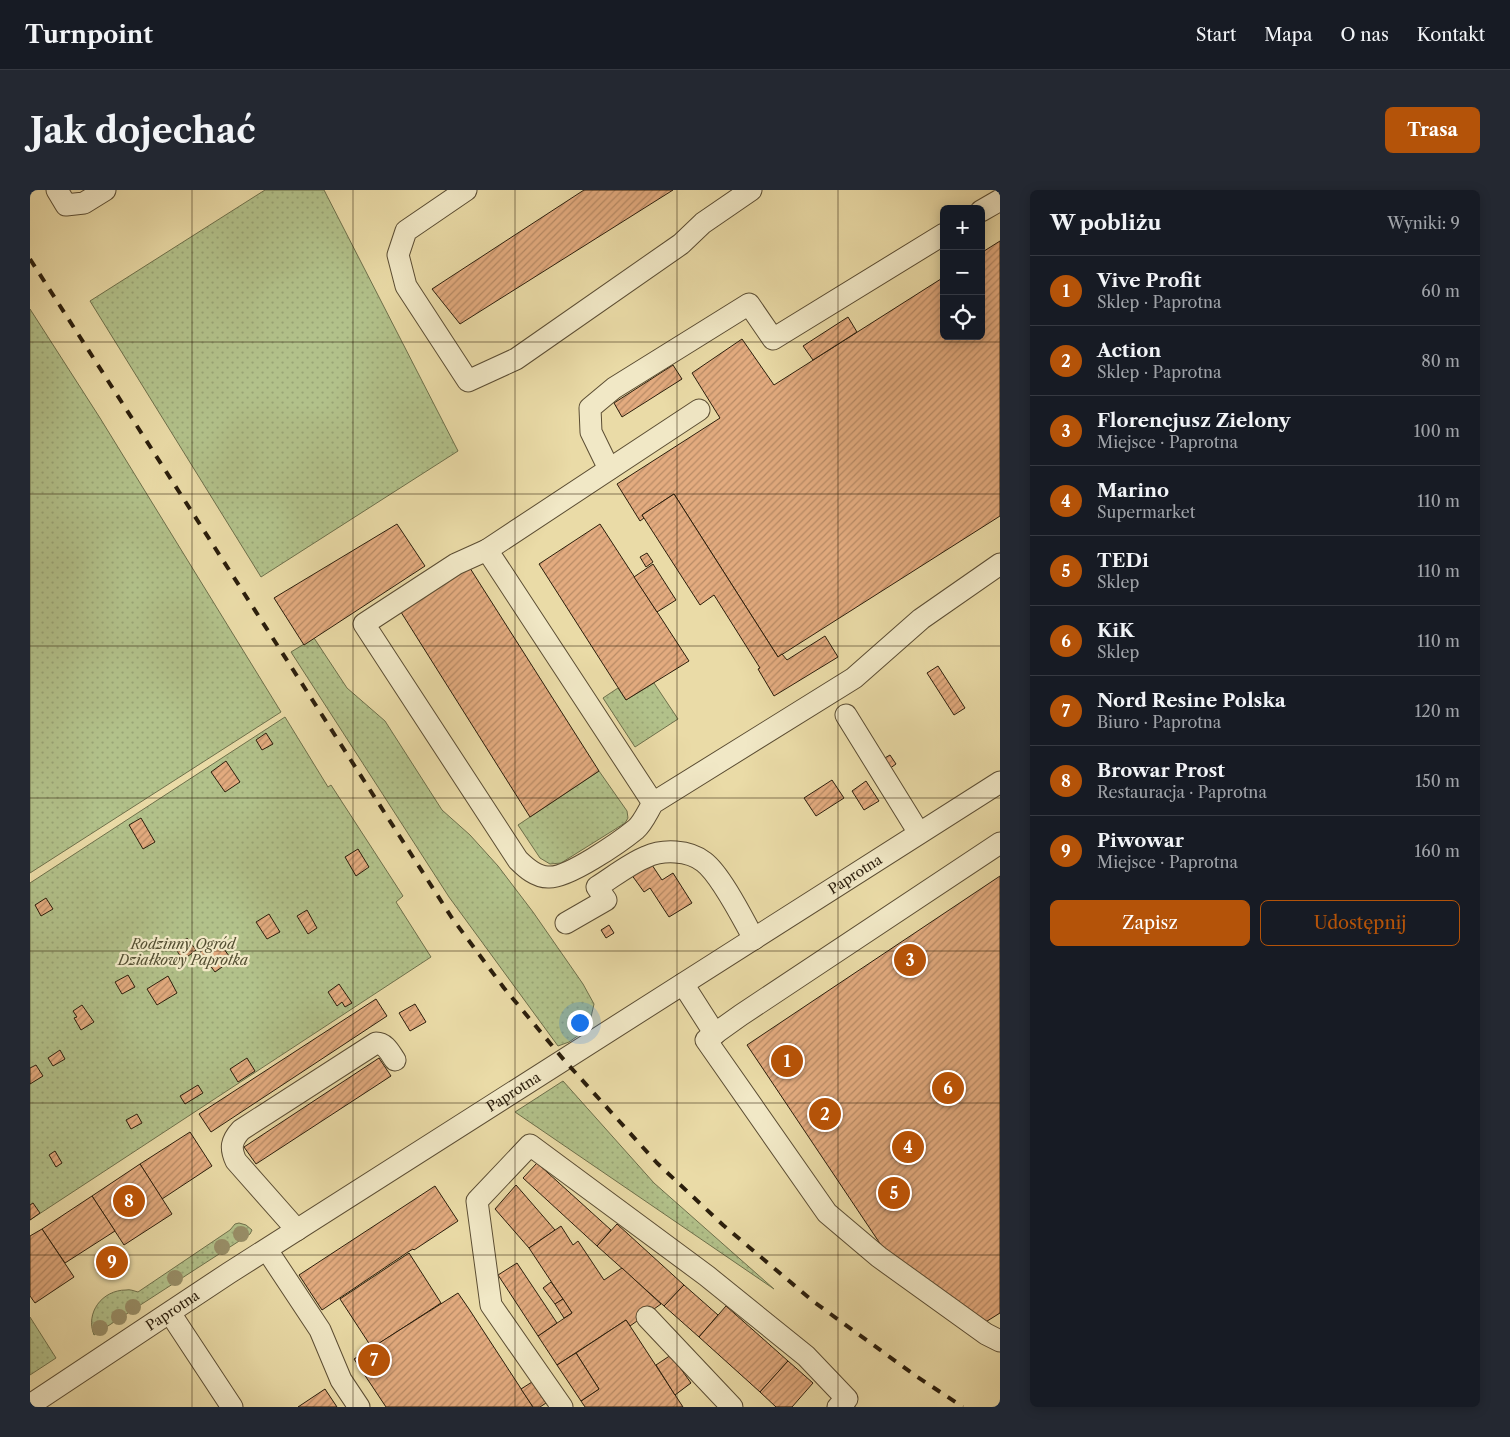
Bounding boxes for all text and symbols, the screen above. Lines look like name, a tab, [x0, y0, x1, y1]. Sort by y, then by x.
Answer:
text: Turnpoint	[25, 20, 153, 49]
text: Start	[1196, 24, 1236, 46]
text: Mapa	[1264, 24, 1312, 46]
text: O nas	[1340, 24, 1389, 46]
text: Kontakt	[1417, 24, 1485, 46]
button: Trasa	[1385, 107, 1480, 153]
text: Jak dojechać	[30, 109, 256, 152]
map controls	[940, 205, 985, 340]
button: +	[940, 205, 985, 250]
text: W pobliżu	[1050, 210, 1161, 235]
text: Wyniki: 9	[1387, 213, 1460, 233]
button: −	[940, 250, 985, 295]
text: Vive Profit	[1097, 269, 1201, 292]
text: 1	[1062, 281, 1070, 301]
text: 60 m	[1421, 281, 1460, 301]
text: Sklep · Paprotna	[1097, 292, 1222, 312]
button: locate	[940, 295, 985, 340]
text: Action	[1097, 339, 1161, 362]
text: 2	[1061, 351, 1071, 371]
text: 80 m	[1421, 351, 1460, 371]
text: Sklep · Paprotna	[1097, 362, 1222, 382]
text: Florencjusz Zielony	[1097, 409, 1290, 432]
text: 3	[1061, 421, 1071, 441]
text: 100 m	[1414, 421, 1460, 441]
text: Miejsce · Paprotna	[1097, 432, 1238, 452]
text: Marino	[1097, 479, 1169, 502]
text: 4	[1061, 491, 1071, 511]
text: 110 m	[1417, 491, 1460, 511]
text: Supermarket	[1097, 502, 1195, 522]
text: TEDi	[1097, 549, 1149, 572]
text: 5	[1062, 561, 1070, 581]
text: 110 m	[1417, 561, 1460, 581]
text: Sklep	[1097, 572, 1139, 592]
text: KiK	[1097, 619, 1134, 642]
text: 6	[1061, 631, 1071, 651]
text: 110 m	[1417, 631, 1460, 651]
text: Sklep	[1097, 642, 1139, 662]
text: Nord Resine Polska	[1097, 689, 1286, 712]
text: 7	[1062, 701, 1070, 721]
text: 120 m	[1415, 701, 1460, 721]
text: Biuro · Paprotna	[1097, 712, 1221, 732]
text: Browar Prost	[1097, 759, 1225, 782]
text: 8	[1061, 771, 1071, 791]
text: 150 m	[1415, 771, 1460, 791]
text: Restauracja · Paprotna	[1097, 782, 1267, 802]
text: Piwowar	[1097, 829, 1184, 852]
text: 9	[1061, 841, 1071, 861]
text: 160 m	[1415, 841, 1460, 861]
street label: Paprotna	[825, 850, 886, 898]
text: Miejsce · Paprotna	[1097, 852, 1238, 872]
button: Zapisz	[1050, 900, 1250, 946]
button: Udostępnij	[1260, 900, 1460, 946]
park label: Rodzinny Ogród Działkowy Paprotka	[117, 935, 249, 969]
pin: 3	[894, 941, 926, 979]
your location	[567, 1010, 593, 1036]
pin: 1	[771, 1042, 803, 1080]
street label: Paprotna	[483, 1068, 544, 1116]
pin: 6	[932, 1069, 964, 1107]
pin: 2	[809, 1095, 841, 1133]
pin: 4	[892, 1128, 924, 1166]
pin: 5	[878, 1174, 910, 1212]
pin: 8	[113, 1182, 145, 1220]
pin: 9	[96, 1243, 128, 1281]
street label: Paprotna	[142, 1286, 203, 1335]
pin: 7	[358, 1341, 390, 1379]

